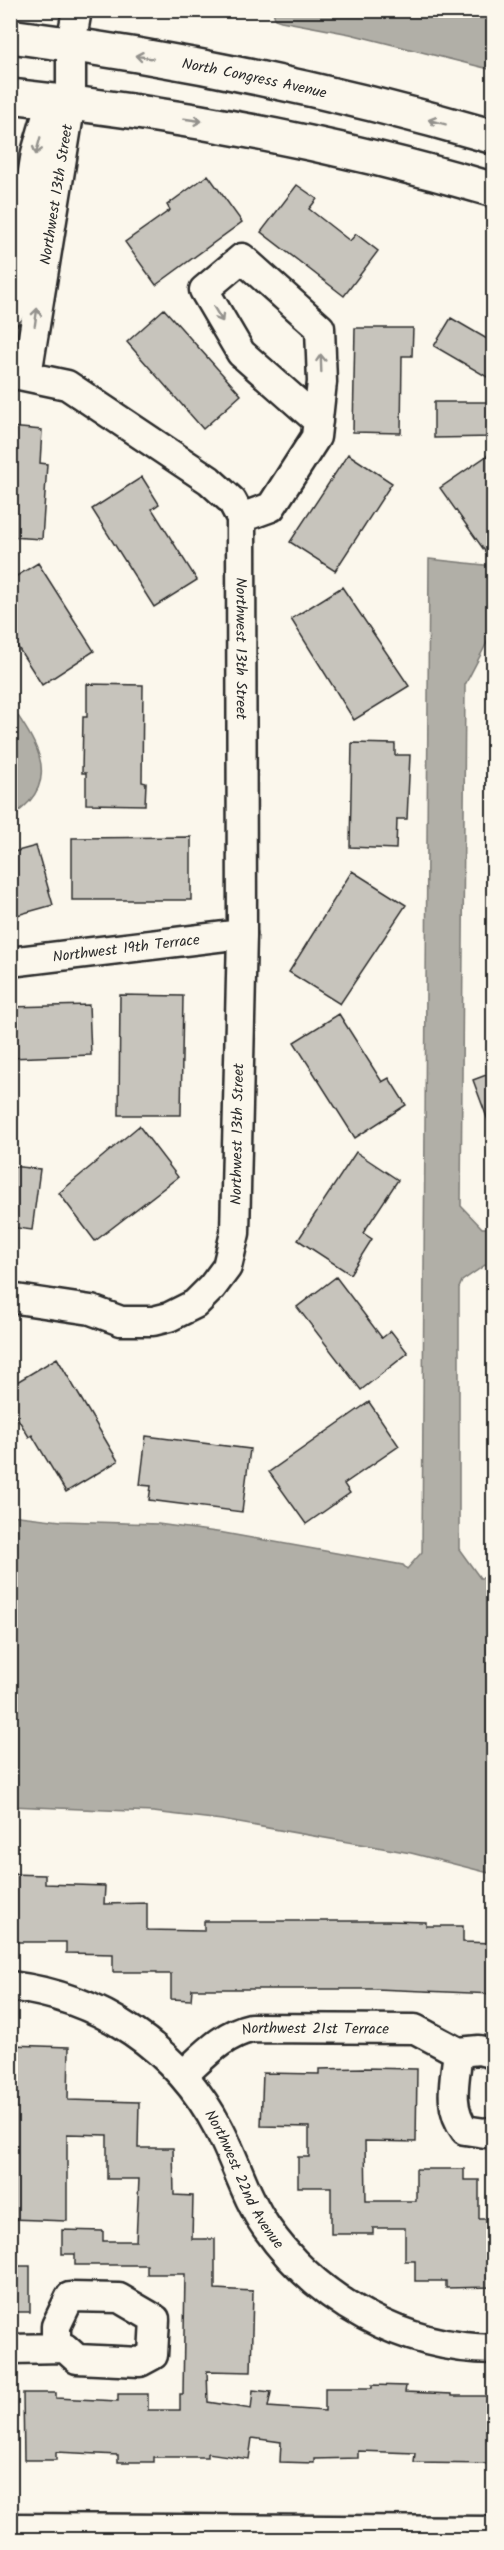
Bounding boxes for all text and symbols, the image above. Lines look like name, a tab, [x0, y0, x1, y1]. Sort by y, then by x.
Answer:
one-way arrow	[135, 51, 155, 62]
street label: North Congress Avenue	[180, 52, 329, 106]
one-way arrow	[183, 114, 203, 125]
one-way arrow	[428, 115, 447, 127]
street label: Northwest 13th Street	[34, 122, 80, 267]
one-way arrow	[32, 137, 44, 156]
one-way arrow	[213, 305, 225, 322]
one-way arrow	[30, 308, 41, 328]
one-way arrow	[316, 353, 327, 373]
street label: Northwest 13th Street	[228, 577, 252, 720]
street label: Northwest 19th Terrace	[51, 928, 201, 970]
street label: Northwest 13th Street	[225, 1063, 251, 1205]
street label: Northwest 21st Terrace	[239, 2017, 389, 2043]
street label: Northwest 22nd Avenue	[198, 2105, 289, 2255]

